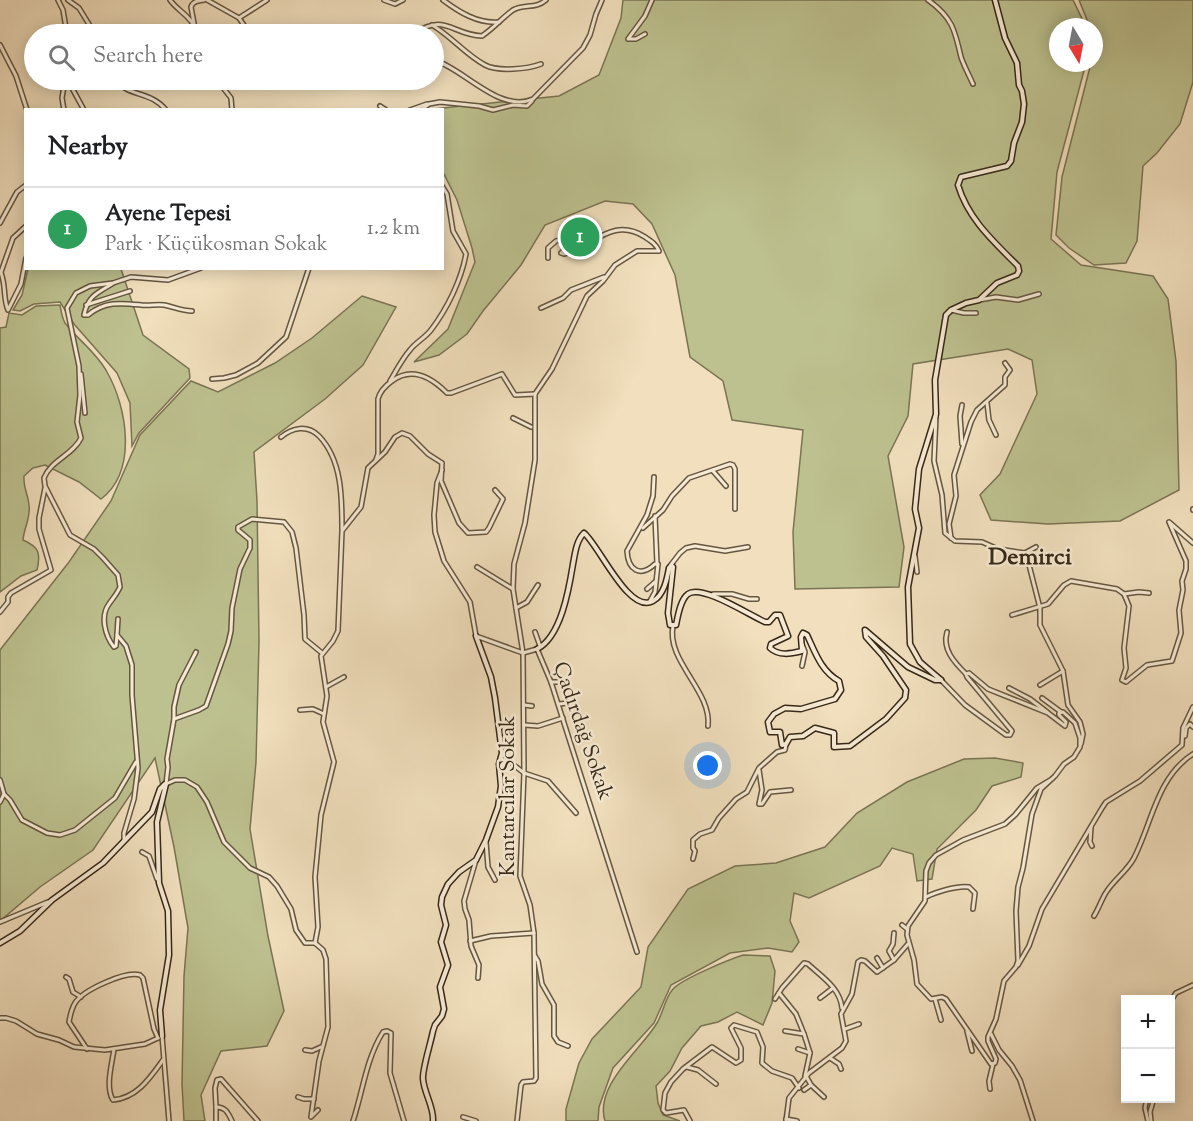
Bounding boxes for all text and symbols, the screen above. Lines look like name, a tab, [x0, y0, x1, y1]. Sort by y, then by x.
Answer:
north arrow	[1049, 18, 1103, 72]
search box	[24, 24, 444, 90]
icon: search	[45, 41, 78, 74]
text: Search here	[93, 41, 203, 73]
text: Nearby	[48, 129, 128, 166]
text: Ayene Tepesi	[105, 199, 231, 231]
pin: 1	[560, 214, 600, 260]
text: 1	[64, 215, 71, 244]
text: 1.2 km	[367, 215, 420, 244]
text: Park · Küçükosman Sokak	[105, 231, 328, 260]
district label: Demirci	[988, 541, 1072, 575]
street label: Çadırdağ Sokak	[544, 658, 620, 805]
street label: Kantarcılar Sokak	[494, 715, 524, 877]
your location	[693, 751, 722, 780]
map controls	[1121, 995, 1175, 1103]
button: +	[1121, 995, 1175, 1049]
button: −	[1121, 1049, 1175, 1103]

